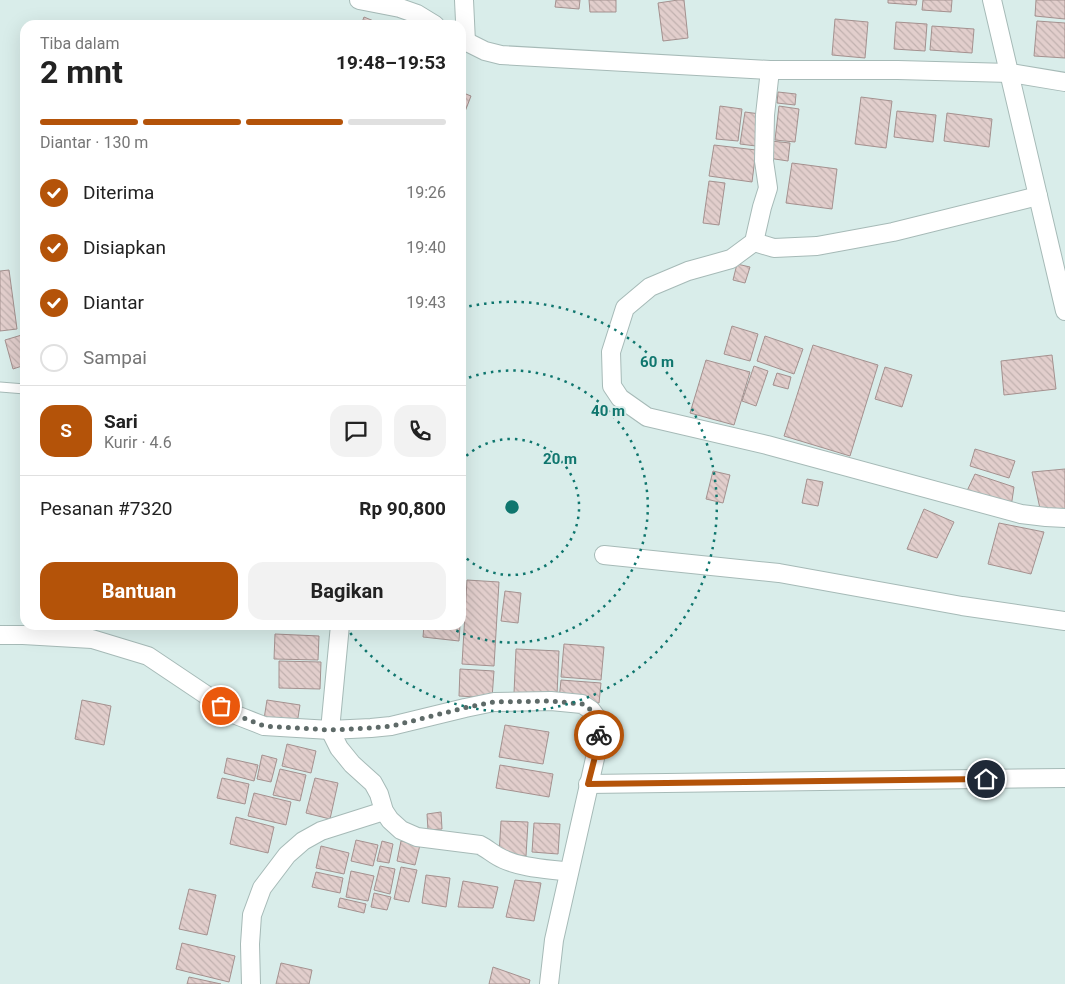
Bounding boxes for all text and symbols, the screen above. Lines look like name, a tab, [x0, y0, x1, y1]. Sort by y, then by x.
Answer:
text: Tiba dalam	[40, 34, 119, 53]
text: 19:48–19:53	[336, 51, 446, 74]
text: 2 mnt	[40, 53, 123, 91]
text: Diantar · 130 m	[40, 133, 148, 152]
icon: check	[40, 179, 68, 207]
text: Diterima	[83, 181, 154, 204]
text: 19:26	[406, 183, 446, 202]
icon: check	[40, 234, 68, 262]
text: Disiapkan	[83, 236, 166, 259]
text: 19:40	[406, 238, 446, 257]
icon: check	[40, 289, 68, 317]
text: Diantar	[83, 291, 144, 314]
text: 19:43	[406, 293, 446, 312]
text: Sampai	[83, 346, 147, 369]
text: 60 m	[640, 353, 674, 371]
text: 40 m	[591, 402, 625, 420]
button: chat	[330, 405, 382, 457]
button: phone	[394, 405, 446, 457]
text: Sari	[104, 410, 138, 433]
text: S	[60, 419, 72, 442]
text: Kurir · 4.6	[104, 433, 172, 452]
text: 20 m	[543, 450, 577, 468]
text: Pesanan #7320	[40, 497, 173, 520]
text: Rp 90,800	[359, 497, 446, 520]
centre of rings	[503, 498, 521, 516]
button: Bantuan	[40, 562, 238, 620]
button: Bagikan	[248, 562, 446, 620]
pin	[200, 685, 242, 727]
icon: bag	[207, 692, 235, 720]
courier	[574, 710, 624, 760]
icon: bike	[585, 721, 613, 749]
pin	[965, 758, 1007, 800]
icon: home	[972, 765, 1000, 793]

